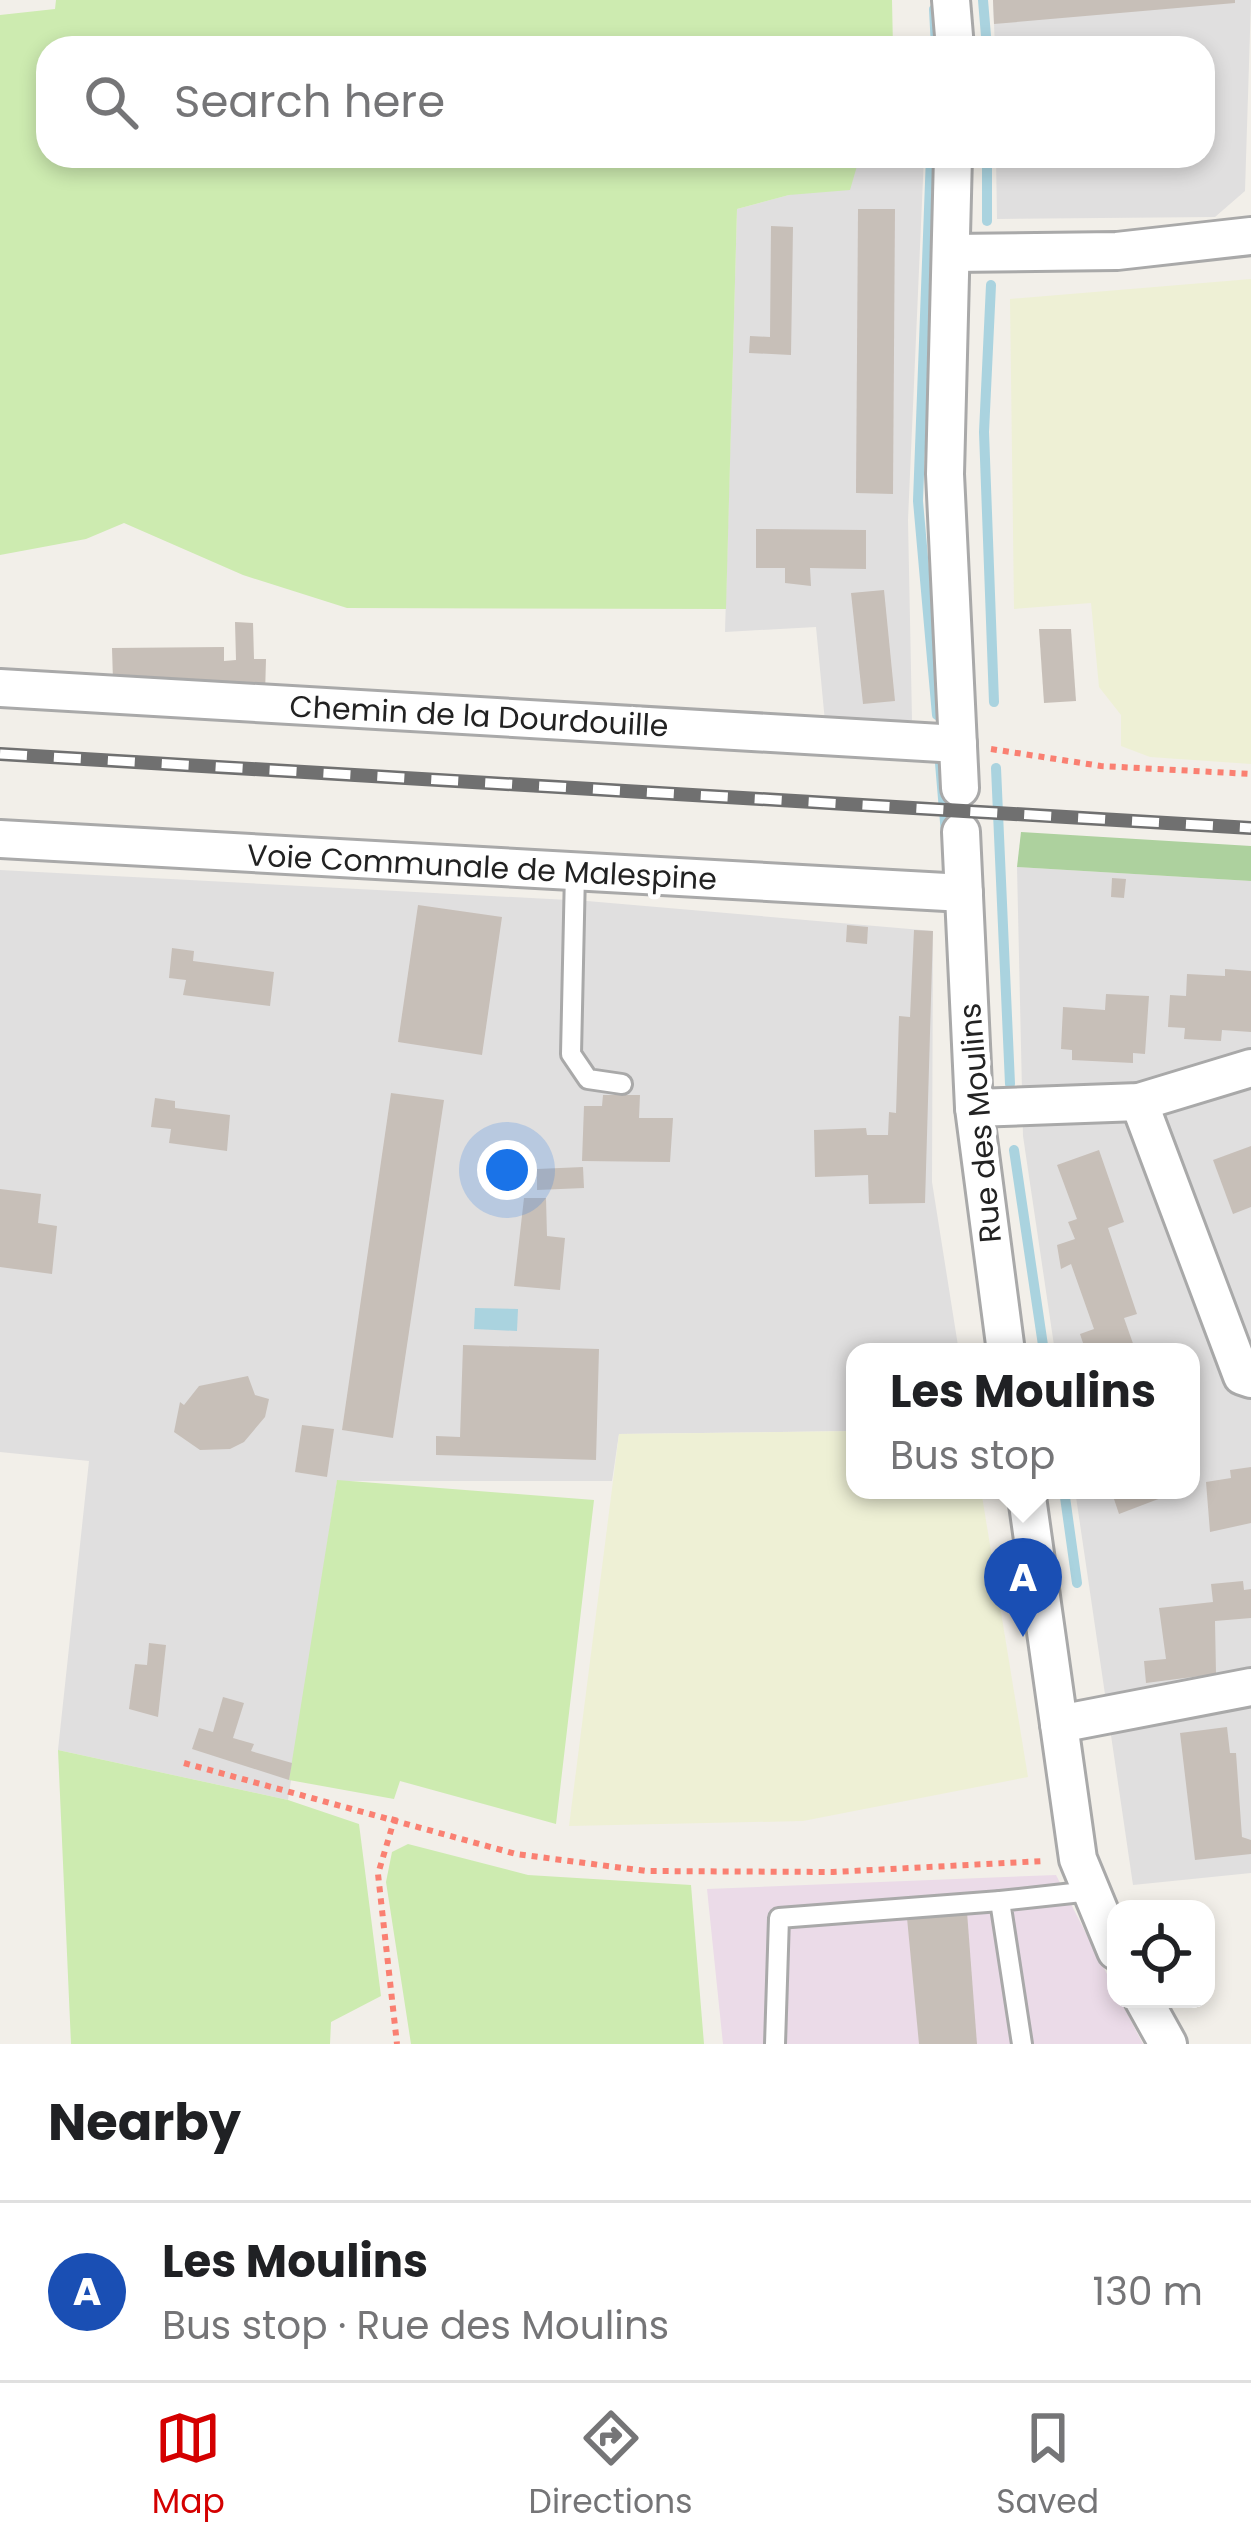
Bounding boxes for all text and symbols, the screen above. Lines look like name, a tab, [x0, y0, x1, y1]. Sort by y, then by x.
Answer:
search box	[36, 36, 1215, 168]
icon: search	[78, 69, 144, 135]
text: Search here	[174, 70, 445, 133]
street label: Chemin de la Dourdouille	[289, 685, 669, 747]
street label: Voie Communale de Malespine	[246, 833, 718, 901]
street label: Rue des Moulins	[948, 1001, 1012, 1245]
your location	[477, 1140, 537, 1200]
popup	[846, 1343, 1200, 1499]
text: Les Moulins	[890, 1360, 1156, 1423]
text: Bus stop	[890, 1428, 1055, 1483]
pin: A	[984, 1538, 1062, 1637]
map controls	[1107, 1900, 1215, 2008]
button: locate	[1107, 1900, 1215, 2008]
text: Nearby	[48, 2086, 241, 2158]
text: Les Moulins	[162, 2230, 428, 2293]
text: A	[73, 2264, 101, 2319]
text: 130 m	[1092, 2264, 1203, 2319]
text: Bus stop · Rue des Moulins	[162, 2298, 669, 2353]
tab: Map	[152, 2405, 225, 2527]
tab: Directions	[529, 2405, 692, 2527]
tab: Saved	[996, 2405, 1099, 2527]

